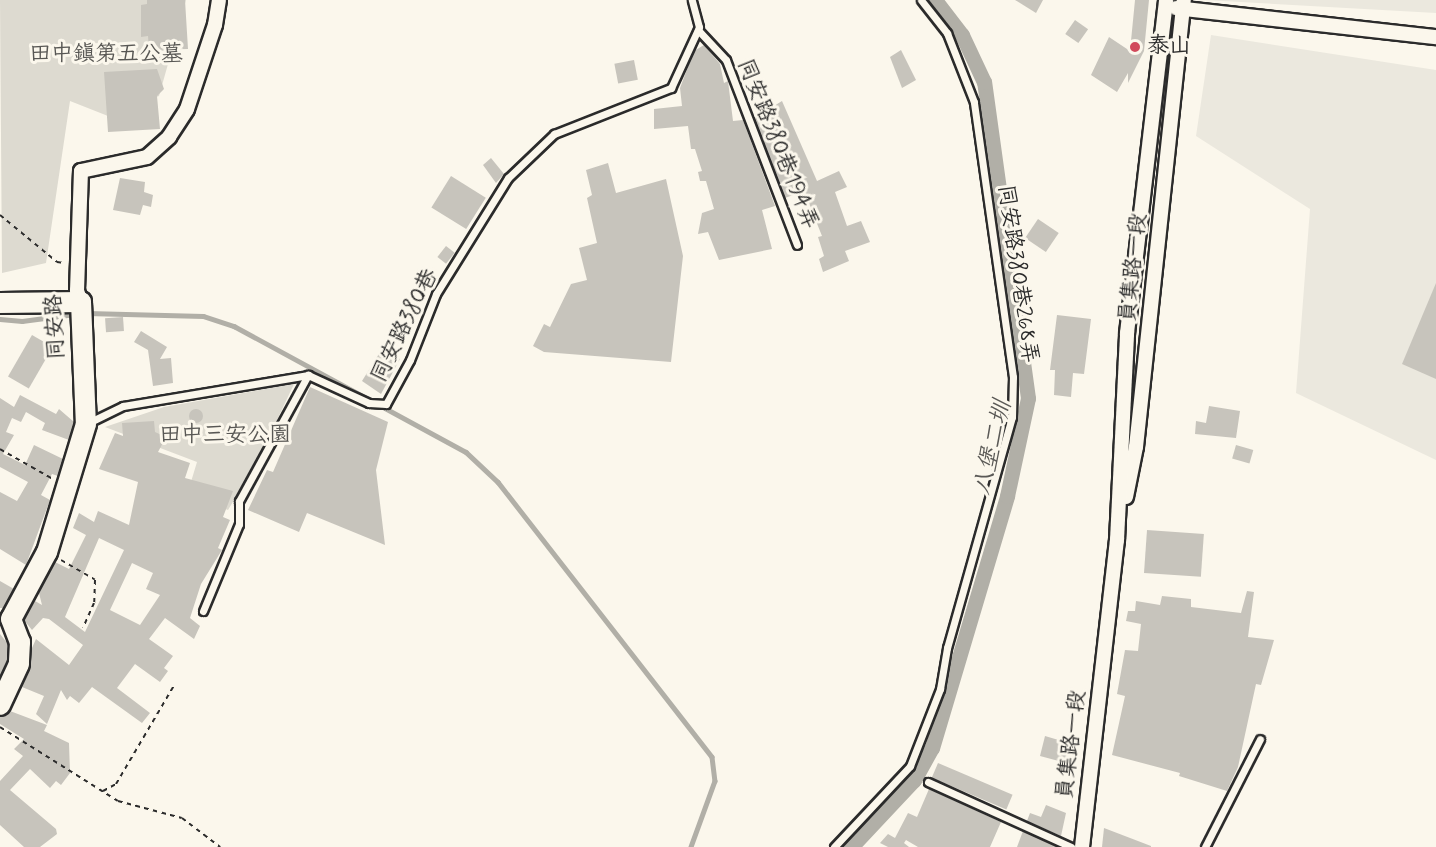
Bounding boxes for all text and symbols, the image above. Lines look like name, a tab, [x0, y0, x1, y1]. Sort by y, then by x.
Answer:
place label: 泰山	[1147, 34, 1191, 60]
marker: 泰山	[1128, 40, 1142, 54]
park label: 田中鎮第五公墓	[29, 42, 183, 68]
street label: 同安路380巷194弄	[731, 55, 823, 233]
street label: 同安路380巷268弄	[991, 183, 1043, 365]
street label: 員集路一段	[1115, 212, 1153, 324]
street label: 同安路380巷	[366, 265, 444, 387]
street label: 同安路	[41, 293, 71, 361]
water label: 八堡二圳	[968, 398, 1018, 498]
park label: 田中三安公園	[159, 423, 291, 449]
street label: 員集路一段	[1052, 689, 1092, 801]

